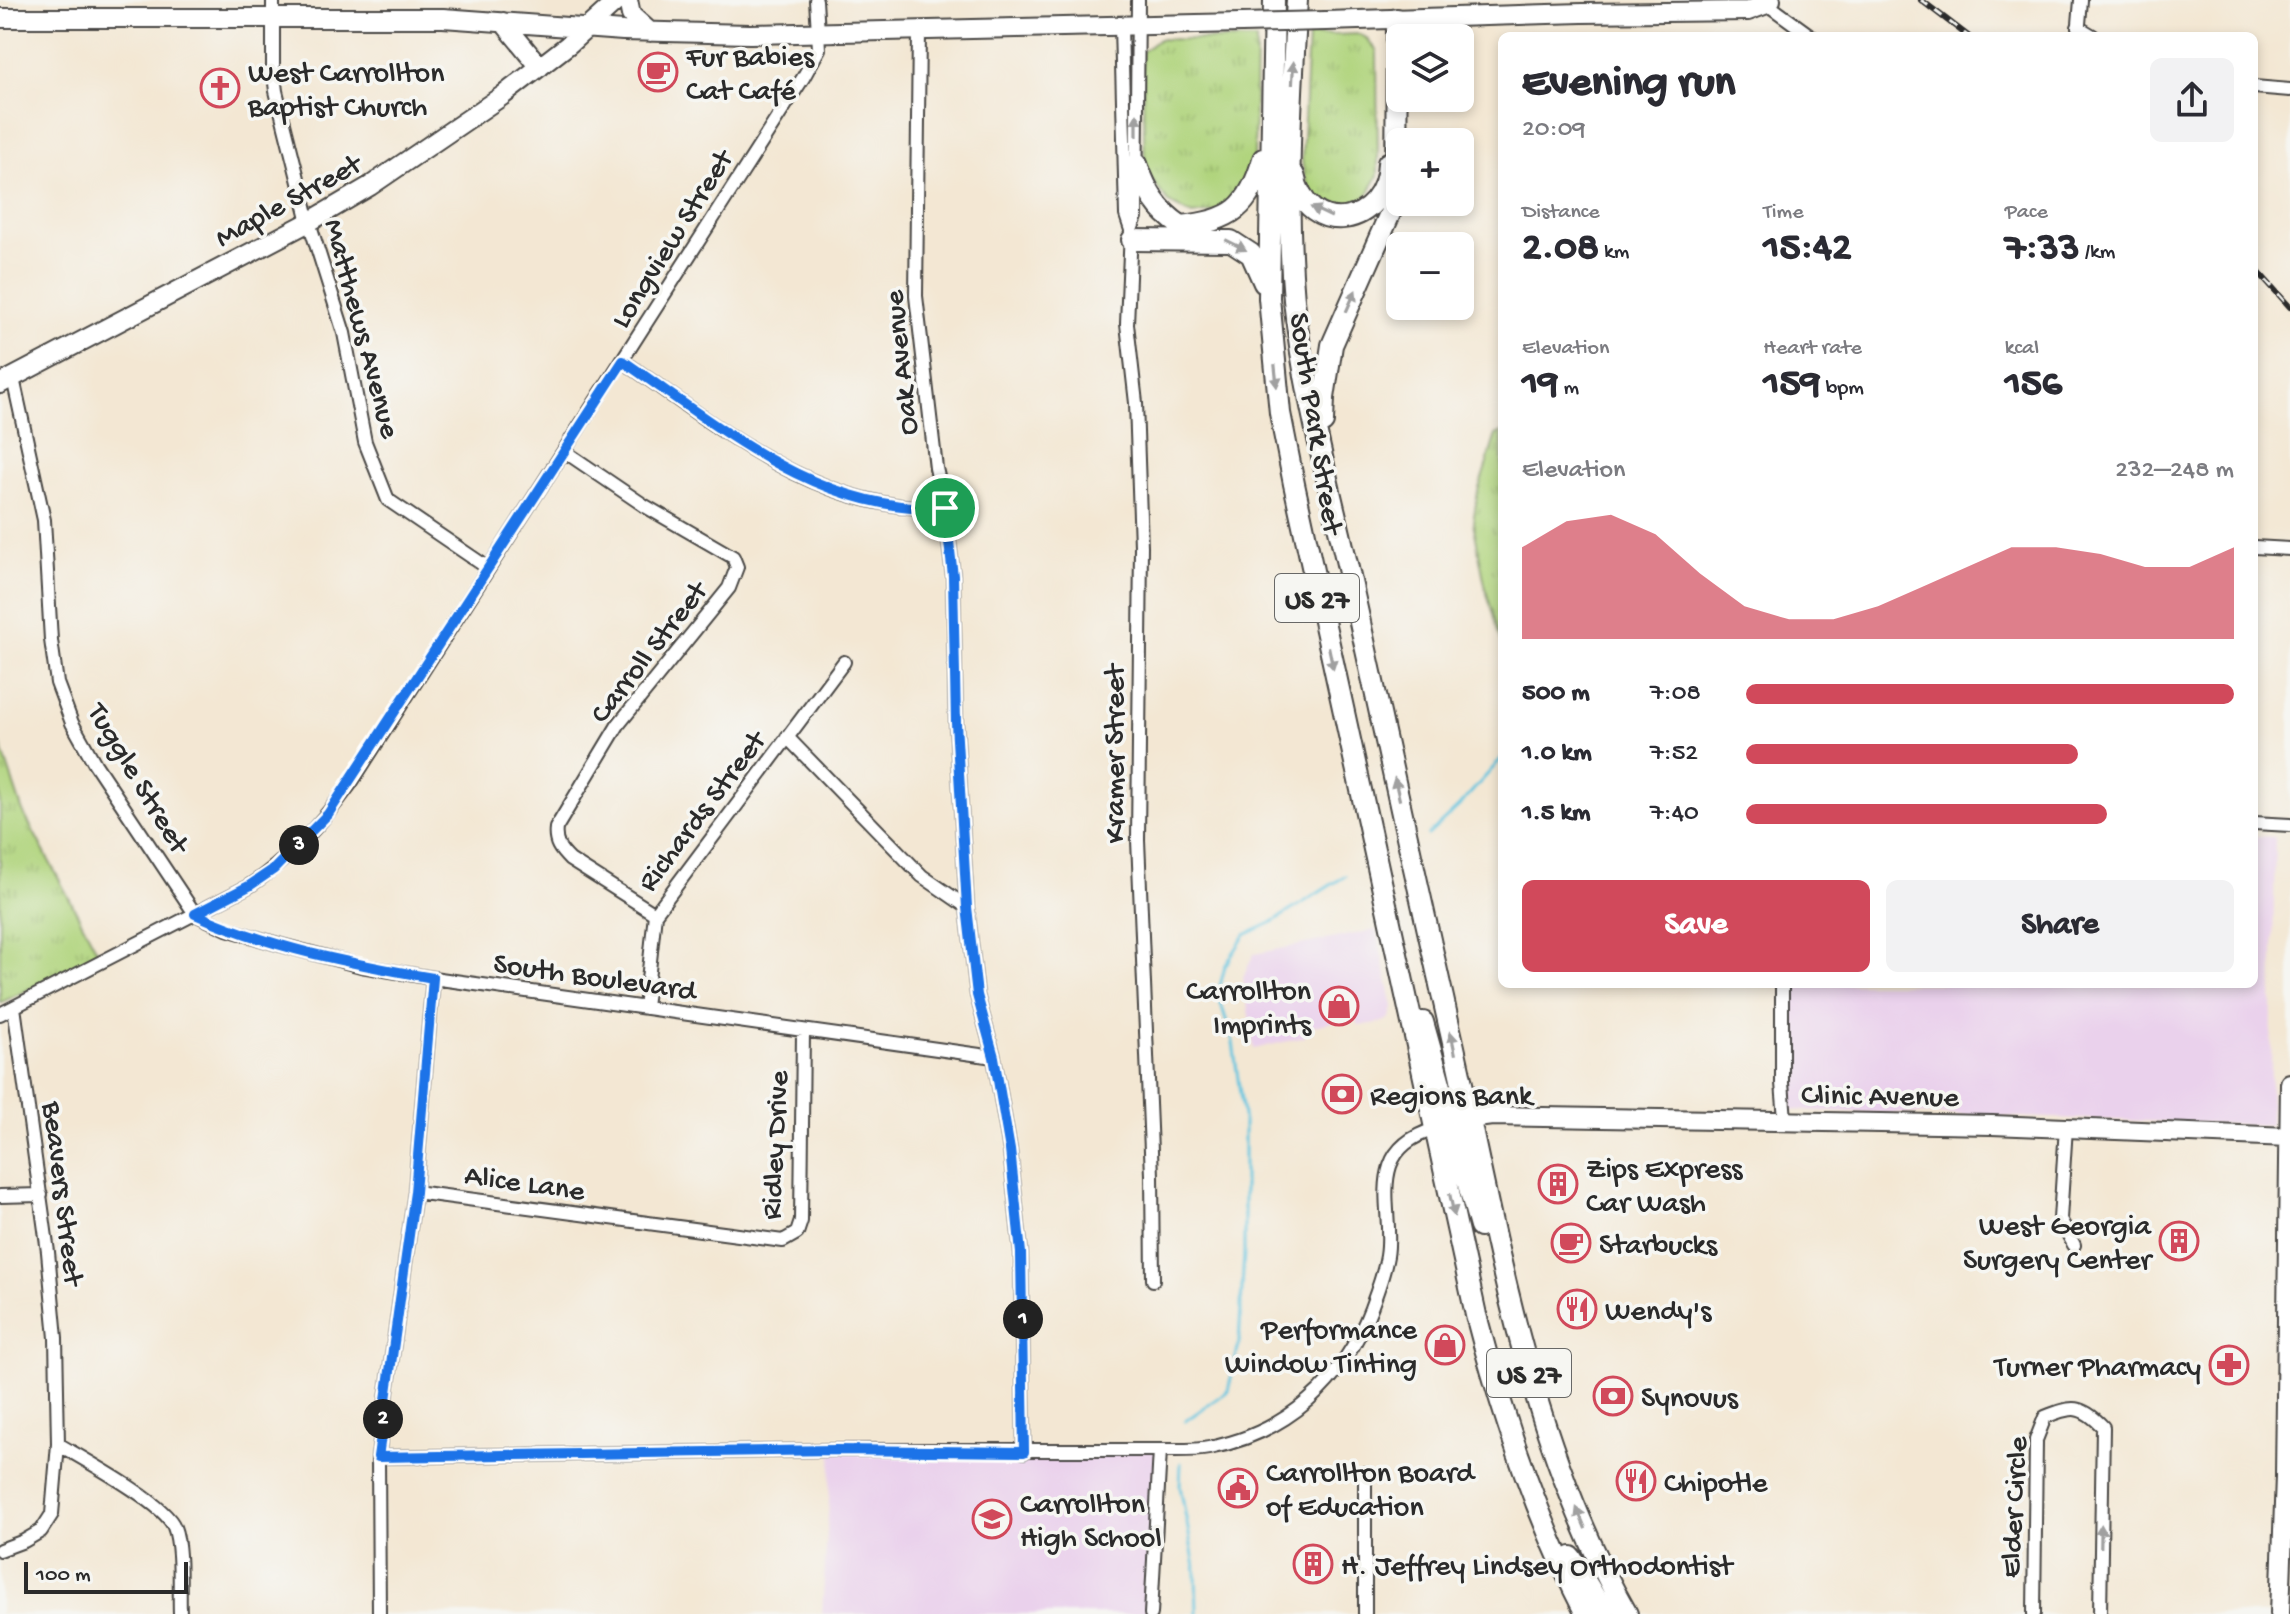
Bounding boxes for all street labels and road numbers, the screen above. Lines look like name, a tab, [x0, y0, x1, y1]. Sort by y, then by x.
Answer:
street label: Longview Street	[605, 143, 744, 336]
street label: Maple Street	[210, 147, 371, 257]
street label: Matthews Avenue	[314, 216, 406, 443]
street label: Oak Avenue	[878, 288, 928, 437]
street label: South Park Street	[1279, 311, 1349, 539]
street label: Carroll Street	[584, 574, 718, 732]
road number: US 27	[1275, 574, 1359, 622]
street label: Kramer Street	[1100, 662, 1135, 843]
street label: Tuggle Street	[77, 696, 196, 863]
street label: Richards Street	[632, 723, 777, 900]
street label: South Boulevard	[491, 948, 700, 1011]
street label: Ridley Drive	[756, 1069, 799, 1221]
street label: Clinic Avenue	[1801, 1080, 1960, 1117]
street label: Beavers Street	[32, 1099, 90, 1290]
street label: Alice Lane	[462, 1160, 587, 1211]
road number: US 27	[1487, 1349, 1571, 1397]
street label: Elder Circle	[1995, 1435, 2038, 1579]

